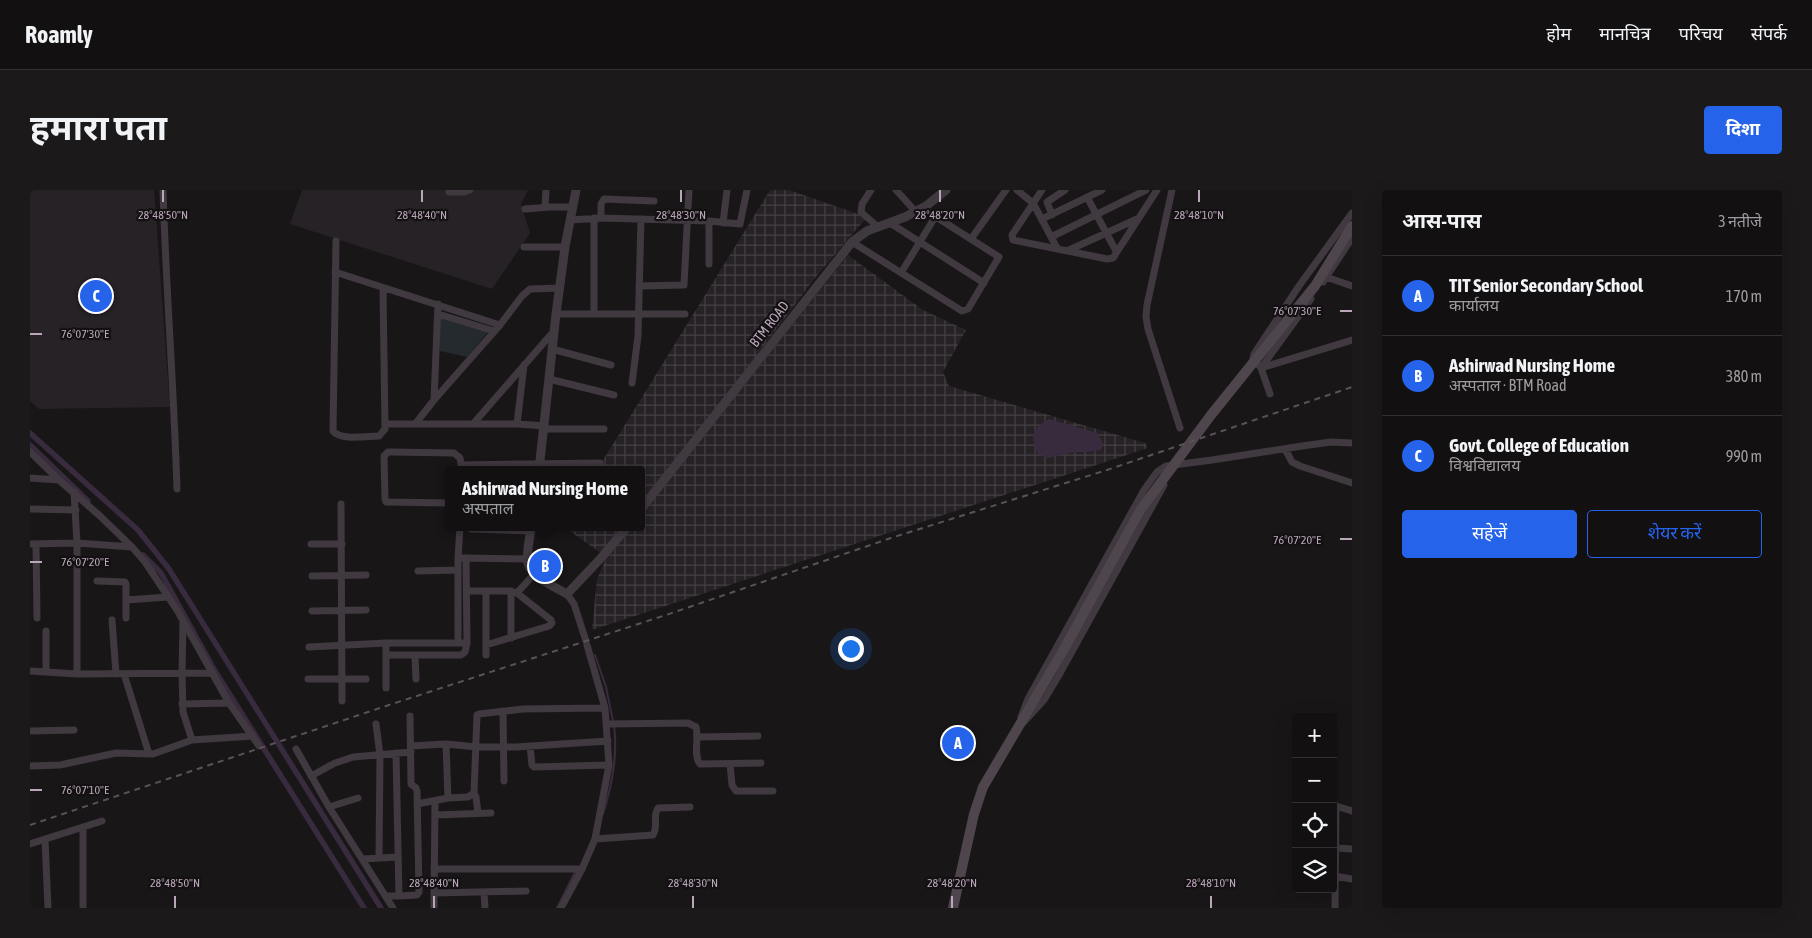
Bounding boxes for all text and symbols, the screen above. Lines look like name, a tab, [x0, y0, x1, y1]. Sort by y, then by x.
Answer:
text: Roamly	[25, 21, 93, 48]
text: होम	[1546, 23, 1571, 44]
text: मानचित्र	[1599, 23, 1651, 44]
text: परिचय	[1679, 23, 1723, 44]
text: संपर्क	[1751, 23, 1787, 44]
button: दिशा	[1704, 106, 1782, 154]
text: हमारा पता	[30, 107, 167, 147]
text: 28°48'50"N	[138, 208, 188, 222]
text: 28°48'40"N	[397, 208, 447, 222]
text: 28°48'30"N	[656, 208, 706, 222]
text: 28°48'20"N	[915, 208, 965, 222]
text: 28°48'10"N	[1174, 208, 1224, 222]
text: आस-पास	[1402, 208, 1481, 232]
text: 3 नतीजे	[1718, 212, 1762, 230]
text: TIT Senior Secondary School	[1449, 274, 1643, 296]
pin: C	[80, 277, 112, 315]
text: A	[1414, 287, 1422, 305]
text: 170 m	[1726, 287, 1762, 305]
text: कार्यालय	[1449, 296, 1499, 314]
street label: BTM ROAD	[746, 298, 792, 350]
text: 76°07'30"E	[1273, 304, 1321, 318]
text: 76°07'30"E	[61, 327, 109, 341]
text: Ashirwad Nursing Home	[1449, 354, 1615, 376]
text: B	[1414, 367, 1422, 385]
text: 380 m	[1726, 367, 1762, 385]
text: अस्पताल · BTM Road	[1449, 376, 1567, 394]
text: Govt. College of Education	[1449, 434, 1629, 456]
text: C	[1414, 447, 1422, 465]
text: 990 m	[1726, 447, 1762, 465]
text: विश्वविद्यालय	[1449, 456, 1520, 474]
popup	[445, 466, 645, 531]
text: Ashirwad Nursing Home	[462, 477, 628, 499]
text: अस्पताल	[462, 499, 514, 517]
button: सहेजें	[1402, 510, 1577, 558]
button: शेयर करें	[1587, 510, 1762, 558]
text: 76°07'20"E	[1273, 533, 1321, 547]
pin: B	[529, 547, 561, 585]
text: 76°07'20"E	[61, 555, 109, 569]
your location	[838, 636, 864, 662]
map controls	[1292, 713, 1337, 893]
button: +	[1292, 713, 1337, 758]
pin: A	[942, 724, 974, 762]
button: −	[1292, 758, 1337, 803]
text: 76°07'10"E	[61, 783, 109, 797]
button: locate	[1292, 803, 1337, 848]
button: layers	[1292, 848, 1337, 893]
text: 28°48'50"N	[150, 876, 200, 890]
text: 28°48'40"N	[409, 876, 459, 890]
text: 28°48'30"N	[668, 876, 718, 890]
text: 28°48'20"N	[927, 876, 977, 890]
text: 28°48'10"N	[1186, 876, 1236, 890]

